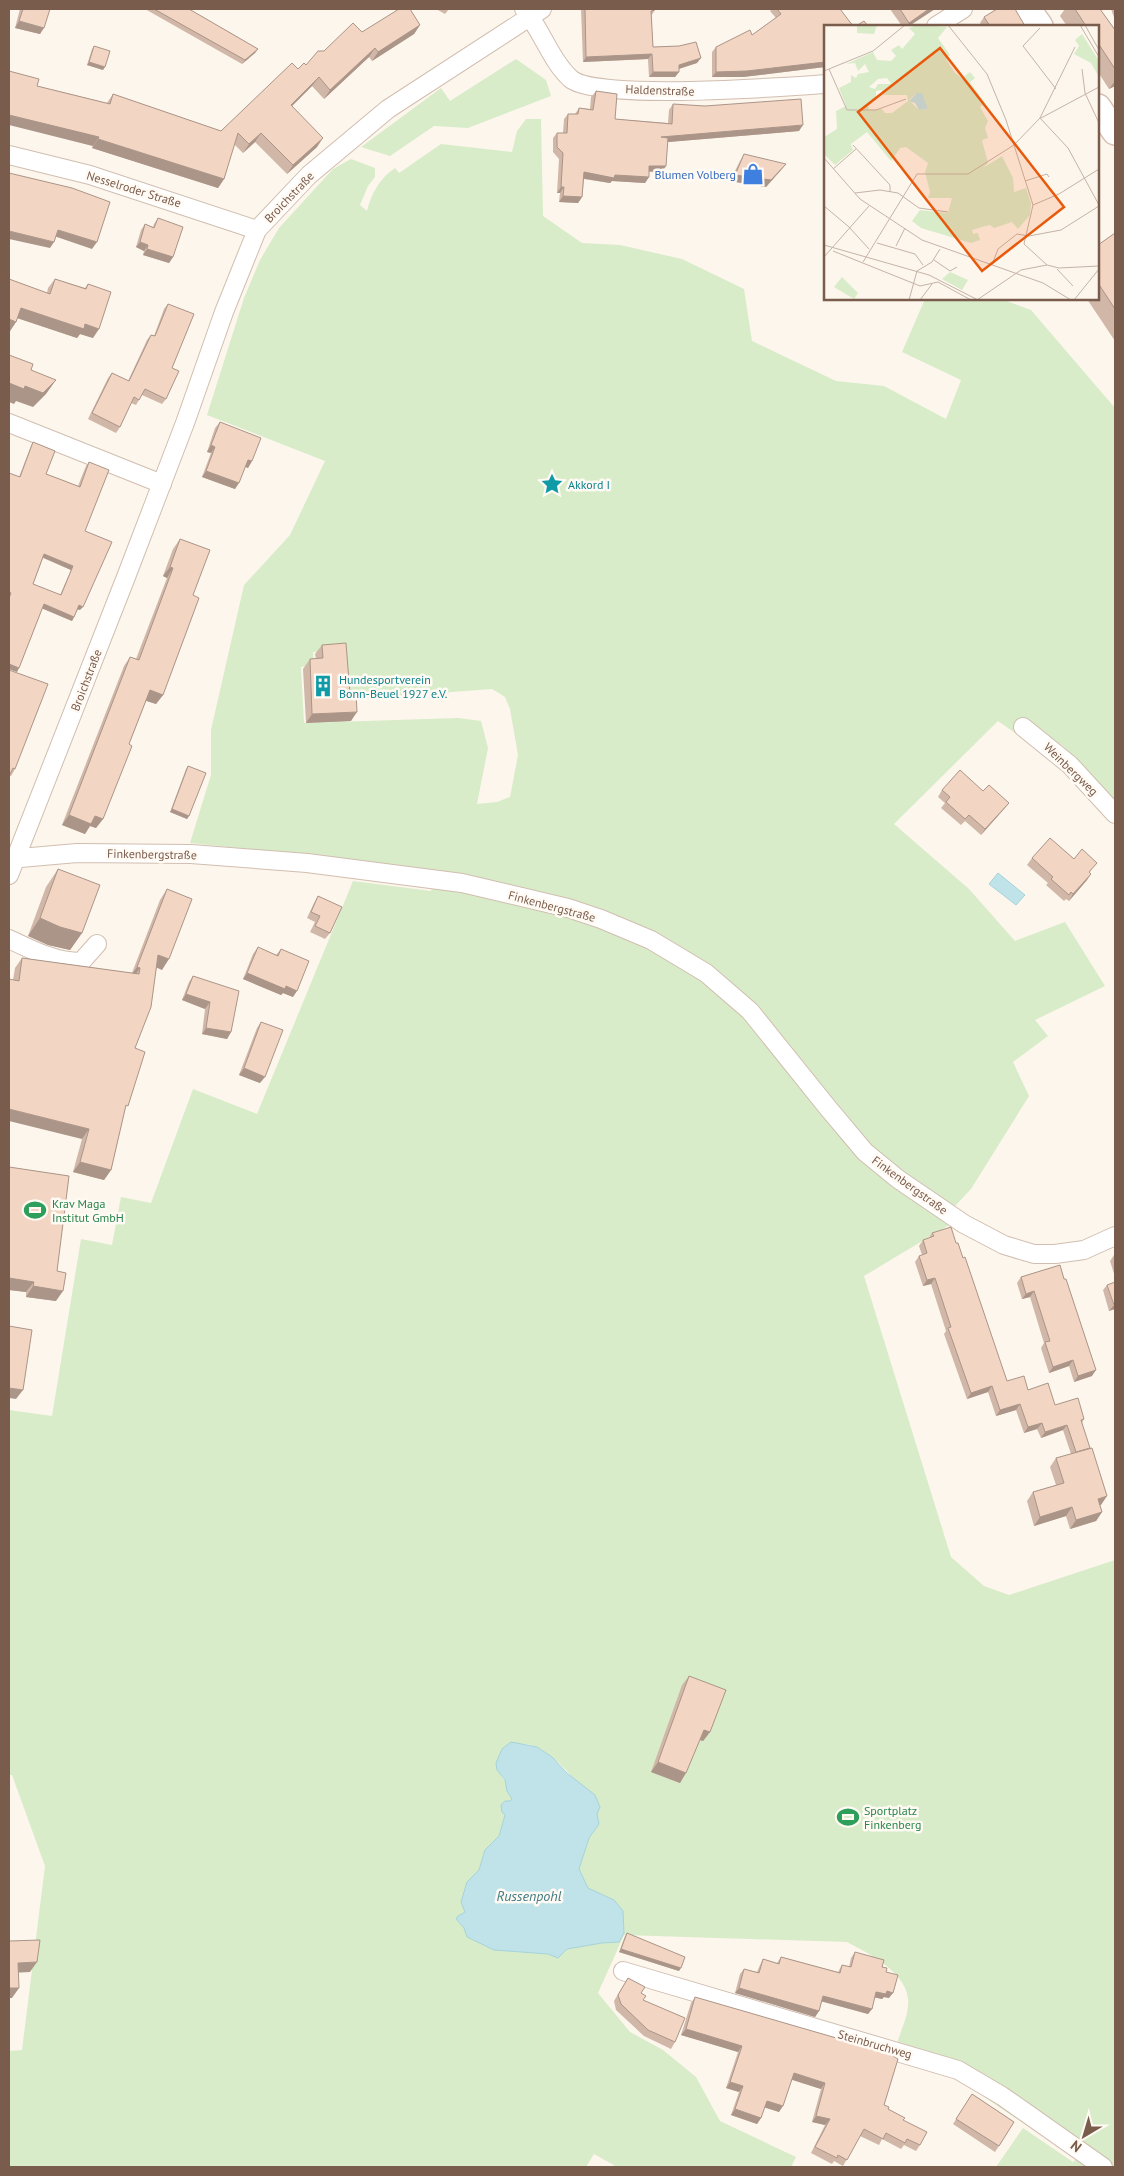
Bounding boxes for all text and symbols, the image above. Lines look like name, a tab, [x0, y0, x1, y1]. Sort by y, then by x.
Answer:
inset map	[824, 25, 1099, 300]
street label: Haldenstraße	[625, 81, 695, 99]
shop icon: Blumen Volberg	[740, 161, 766, 187]
place label: Blumen Volberg	[655, 167, 736, 182]
street label: Nesselroder Straße	[85, 168, 183, 210]
street label: Broichstraße	[261, 168, 317, 226]
place icon: Akkord I	[539, 471, 565, 497]
place label: Akkord I	[568, 477, 610, 492]
street label: Broichstraße	[67, 647, 105, 713]
place label: Hundesportverein Bonn-Beuel 1927 e.V.	[339, 672, 447, 701]
building icon: Hundesportverein Bonn-Beuel 1927 e.V.	[310, 673, 336, 699]
street label: Weinbergweg	[1041, 739, 1101, 799]
street label: Finkenbergstraße	[107, 846, 197, 862]
street label: Finkenbergstraße	[507, 887, 597, 925]
street label: Finkenbergstraße	[869, 1153, 951, 1217]
place label: Krav Maga Institut GmbH	[52, 1196, 124, 1225]
sports icon: Krav Maga Institut GmbH	[22, 1197, 48, 1223]
place label: Sportplatz Finkenberg	[864, 1803, 921, 1832]
sports icon: Sportplatz Finkenberg	[835, 1804, 861, 1830]
water label: Russenpohl	[496, 1887, 562, 1905]
street label: Steinbruchweg	[836, 2026, 914, 2062]
north arrow	[1059, 2111, 1109, 2161]
text: N	[1067, 2136, 1085, 2156]

